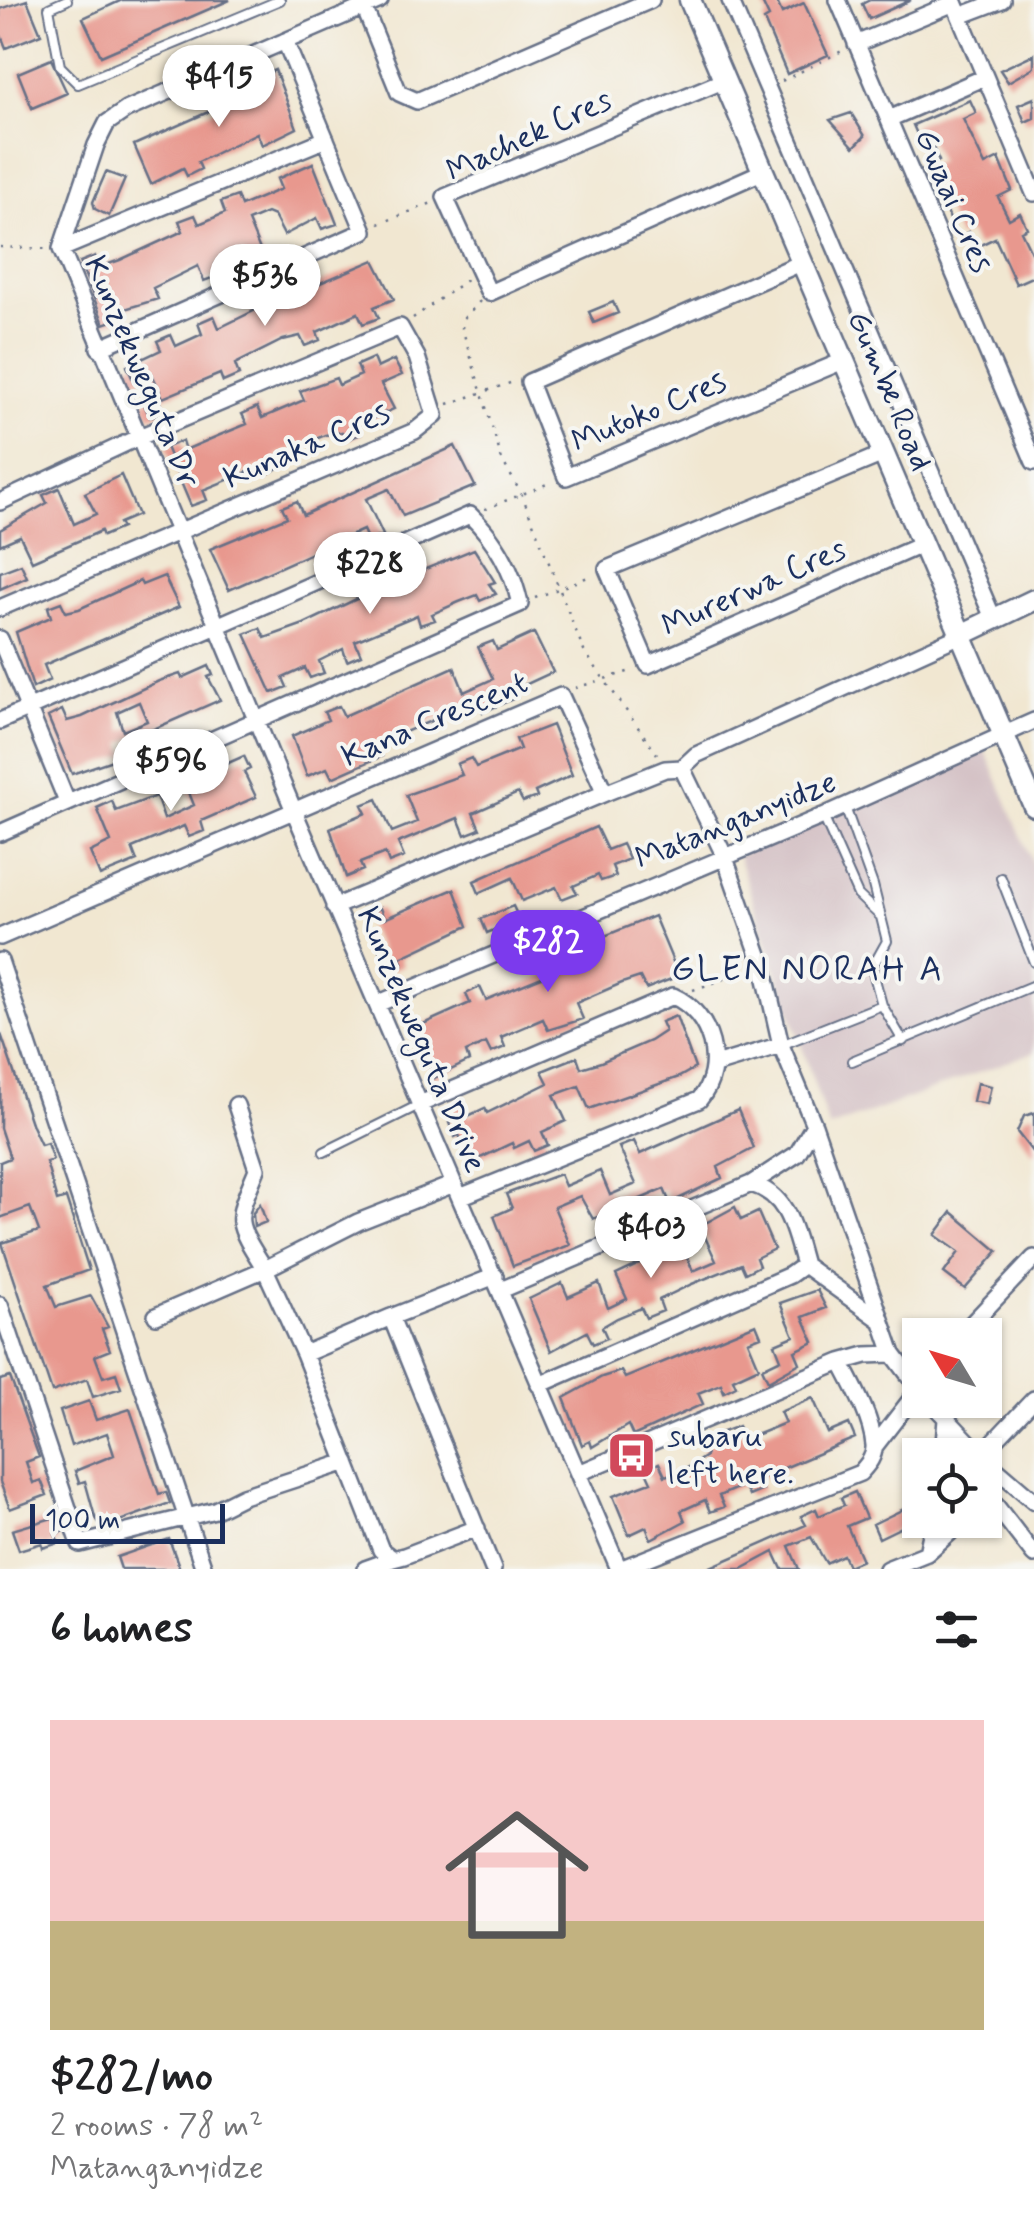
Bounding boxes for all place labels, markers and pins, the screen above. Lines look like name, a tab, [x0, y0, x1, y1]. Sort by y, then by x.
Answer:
pin: $415	[160, 45, 278, 130]
pin: $536	[206, 244, 324, 329]
pin: $228	[311, 532, 429, 617]
pin: $596	[112, 729, 230, 814]
pin: $282	[489, 910, 607, 995]
pin: $403	[592, 1196, 710, 1281]
place label: subaru left here.	[667, 1416, 794, 1495]
bus stop icon: subaru left here.	[606, 1429, 658, 1481]

